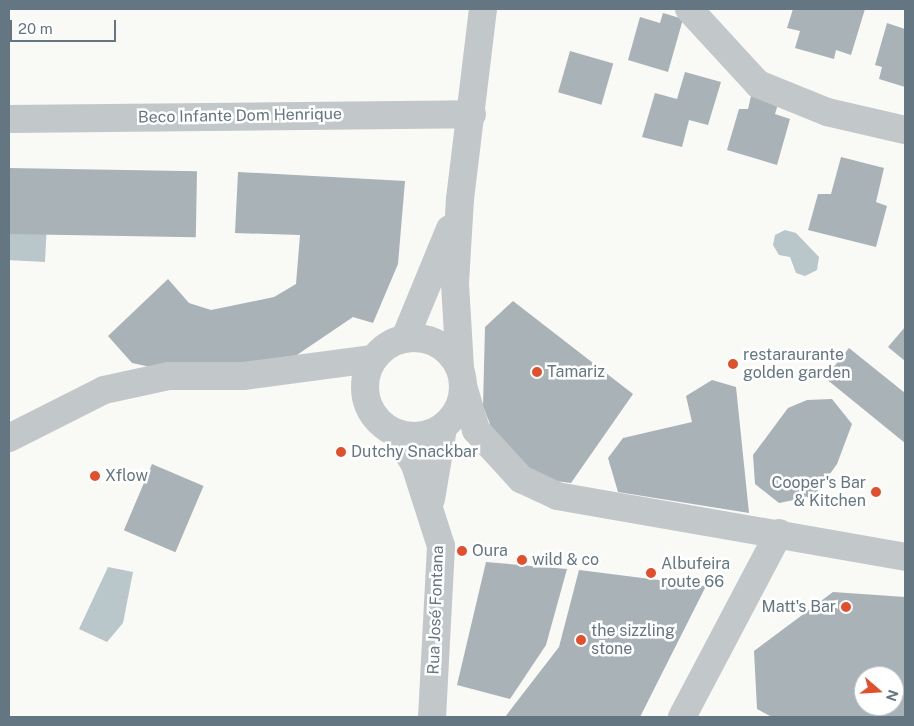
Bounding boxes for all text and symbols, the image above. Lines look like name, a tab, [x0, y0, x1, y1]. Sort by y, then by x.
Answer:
scale bar	[12, 10, 119, 42]
text: 20 m	[18, 20, 53, 37]
street label: Beco Infante Dom Henrique	[138, 105, 342, 127]
place label: restaraurante golden garden	[743, 345, 850, 383]
marker: restaraurante golden garden	[727, 358, 739, 370]
place label: Tamariz	[547, 362, 605, 382]
marker: Tamariz	[531, 366, 543, 378]
place label: Dutchy Snackbar	[351, 442, 478, 462]
marker: Dutchy Snackbar	[335, 446, 347, 458]
place label: Xflow	[105, 466, 148, 486]
marker: Xflow	[89, 470, 101, 482]
place label: Cooper's Bar & Kitchen	[771, 473, 866, 511]
marker: Cooper's Bar & Kitchen	[870, 486, 882, 498]
place label: Oura	[472, 541, 508, 561]
street label: Rua José Fontana	[424, 545, 448, 675]
marker: Oura	[456, 545, 468, 557]
place label: wild & co	[532, 550, 599, 570]
marker: wild & co	[516, 554, 528, 566]
place label: Albufeira route 66	[661, 554, 730, 592]
marker: Albufeira route 66	[645, 567, 657, 579]
place label: Matt's Bar	[761, 597, 836, 617]
marker: Matt's Bar	[840, 601, 852, 613]
place label: the sizzling stone	[591, 621, 675, 659]
marker: the sizzling stone	[575, 634, 587, 646]
north arrow	[854, 666, 904, 716]
text: N	[883, 688, 902, 703]

